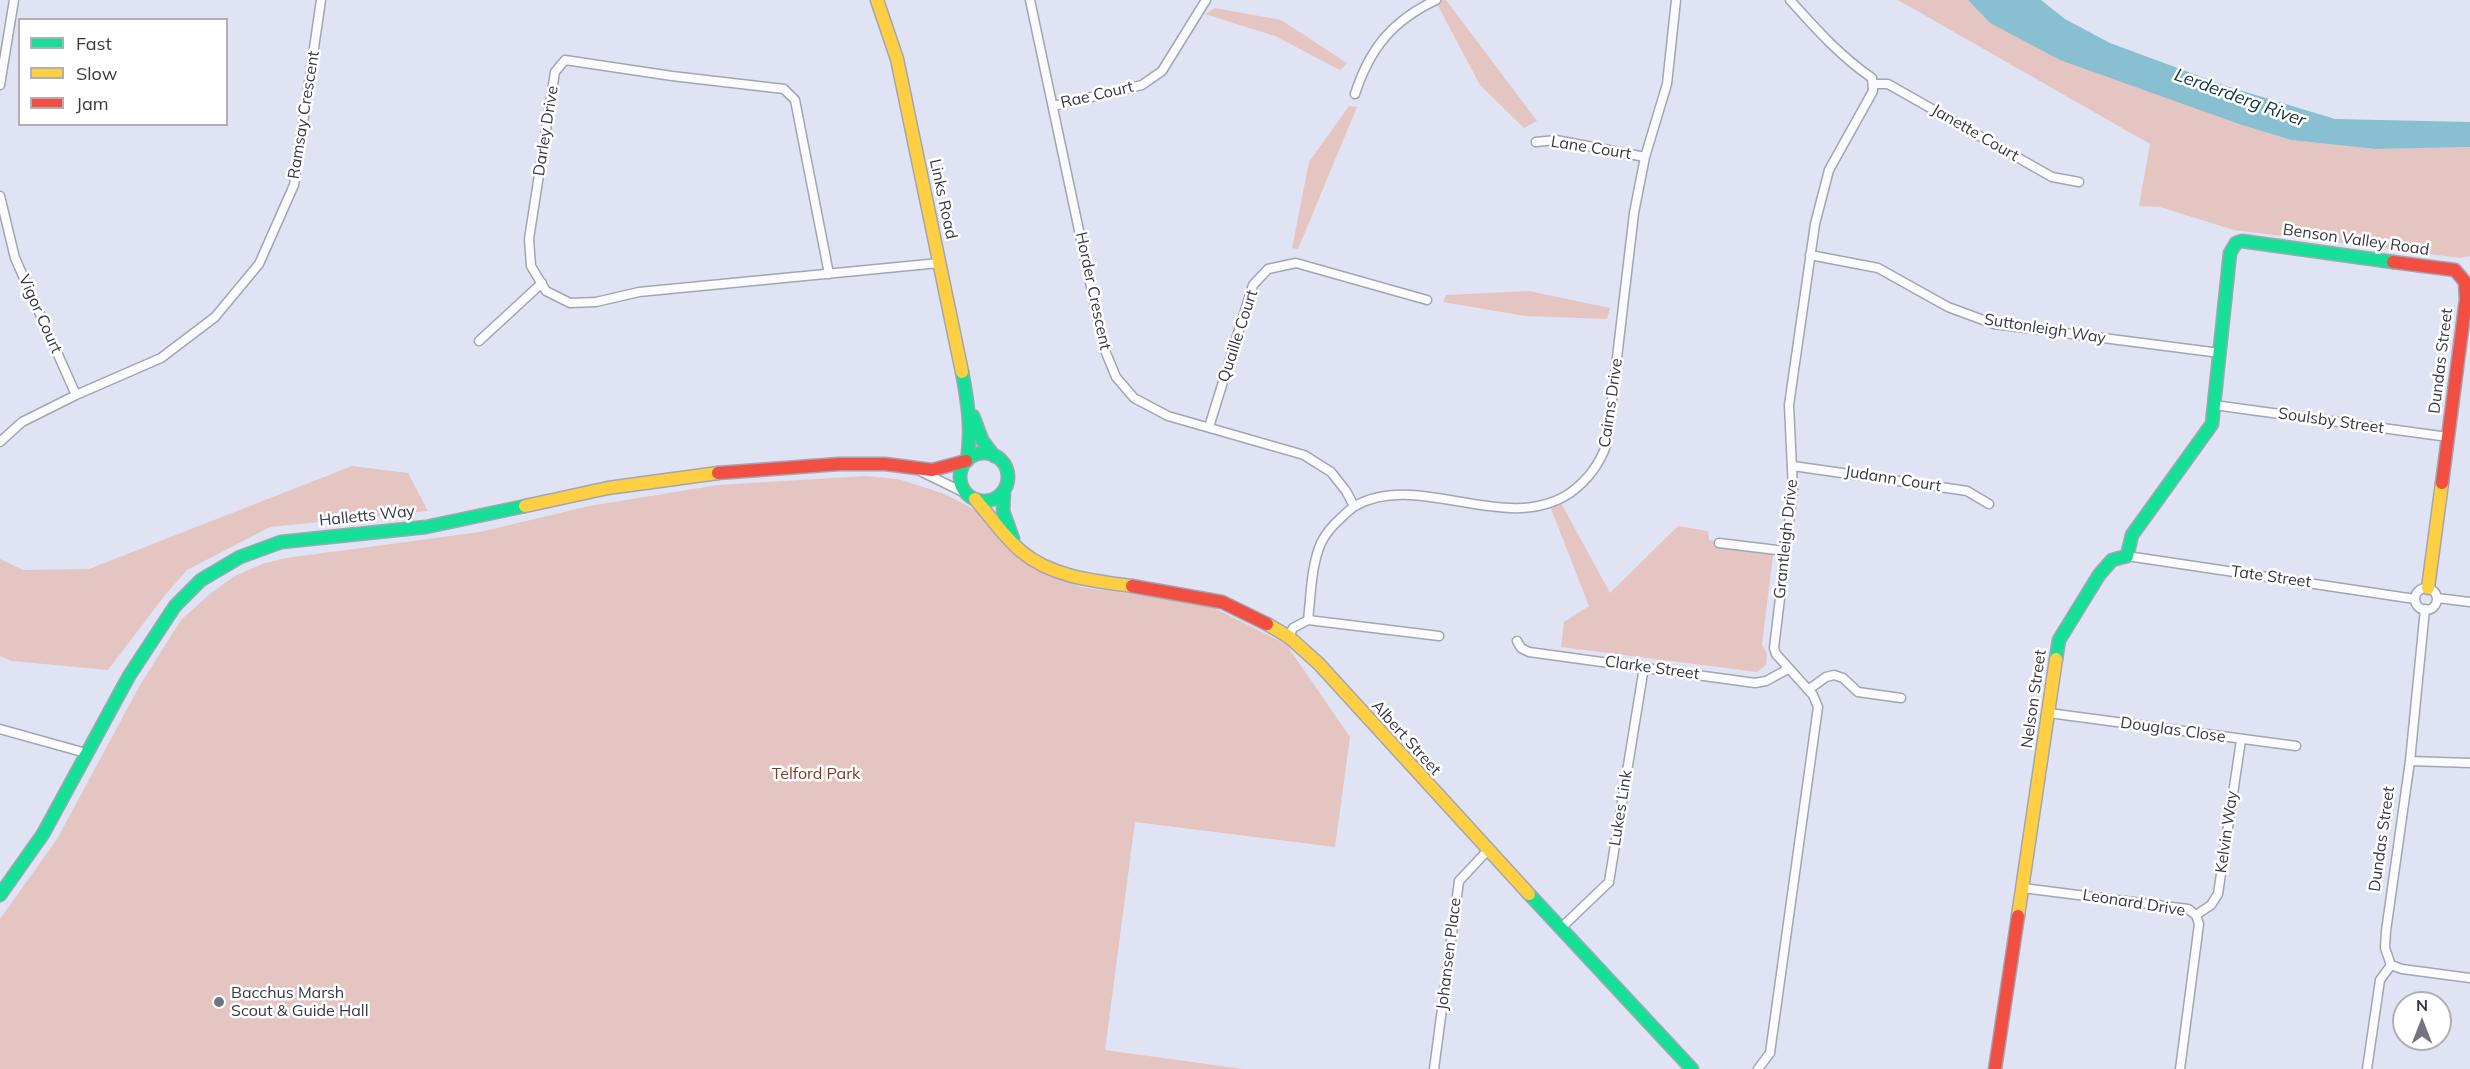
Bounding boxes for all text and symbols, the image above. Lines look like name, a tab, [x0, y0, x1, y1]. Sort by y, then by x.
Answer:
legend	[18, 18, 228, 126]
text: Fast	[76, 32, 112, 55]
street label: Ramsay Crescent	[284, 50, 324, 180]
text: Slow	[76, 62, 117, 85]
water label: Lerderderg River	[2171, 64, 2309, 132]
street label: Rae Court	[1059, 77, 1135, 113]
street label: Darley Drive	[529, 85, 563, 177]
text: Jam	[76, 92, 109, 115]
street label: Janette Court	[1928, 100, 2022, 166]
street label: Lane Court	[1549, 132, 1633, 164]
street label: Links Road	[925, 157, 961, 241]
street label: Benson Valley Road	[2282, 220, 2430, 260]
street label: Horder Crescent	[1071, 230, 1115, 352]
street label: Vigor Court	[14, 272, 66, 356]
street label: Quaille Court	[1214, 287, 1262, 385]
street label: Dundas Street	[2425, 307, 2457, 415]
street label: Suttonleigh Way	[1983, 310, 2107, 348]
street label: Cairns Drive	[1595, 357, 1627, 449]
street label: Soulsby Street	[2277, 404, 2385, 438]
street label: Judann Court	[1843, 462, 1943, 496]
street label: Grantleigh Drive	[1770, 478, 1802, 600]
street label: Halletts Way	[318, 501, 416, 531]
street label: Tate Street	[2230, 562, 2312, 592]
street label: Nelson Street	[2018, 648, 2050, 750]
street label: Clarke Street	[1603, 652, 1701, 684]
street label: Albert Street	[1367, 697, 1445, 779]
street label: Douglas Close	[2119, 713, 2227, 747]
park label: Telford Park	[772, 764, 860, 784]
street label: Lukes Link	[1606, 769, 1636, 847]
street label: Dundas Street	[2365, 785, 2399, 893]
street label: Kelvin Way	[2212, 789, 2242, 875]
street label: Leonard Drive	[2081, 885, 2187, 921]
street label: Johansen Place	[1433, 897, 1465, 1011]
place label: Bacchus Marsh Scout & Guide Hall	[231, 983, 368, 1021]
north arrow	[2392, 991, 2452, 1051]
marker: Bacchus Marsh Scout & Guide Hall	[212, 995, 226, 1009]
text: N	[2416, 995, 2428, 1015]

